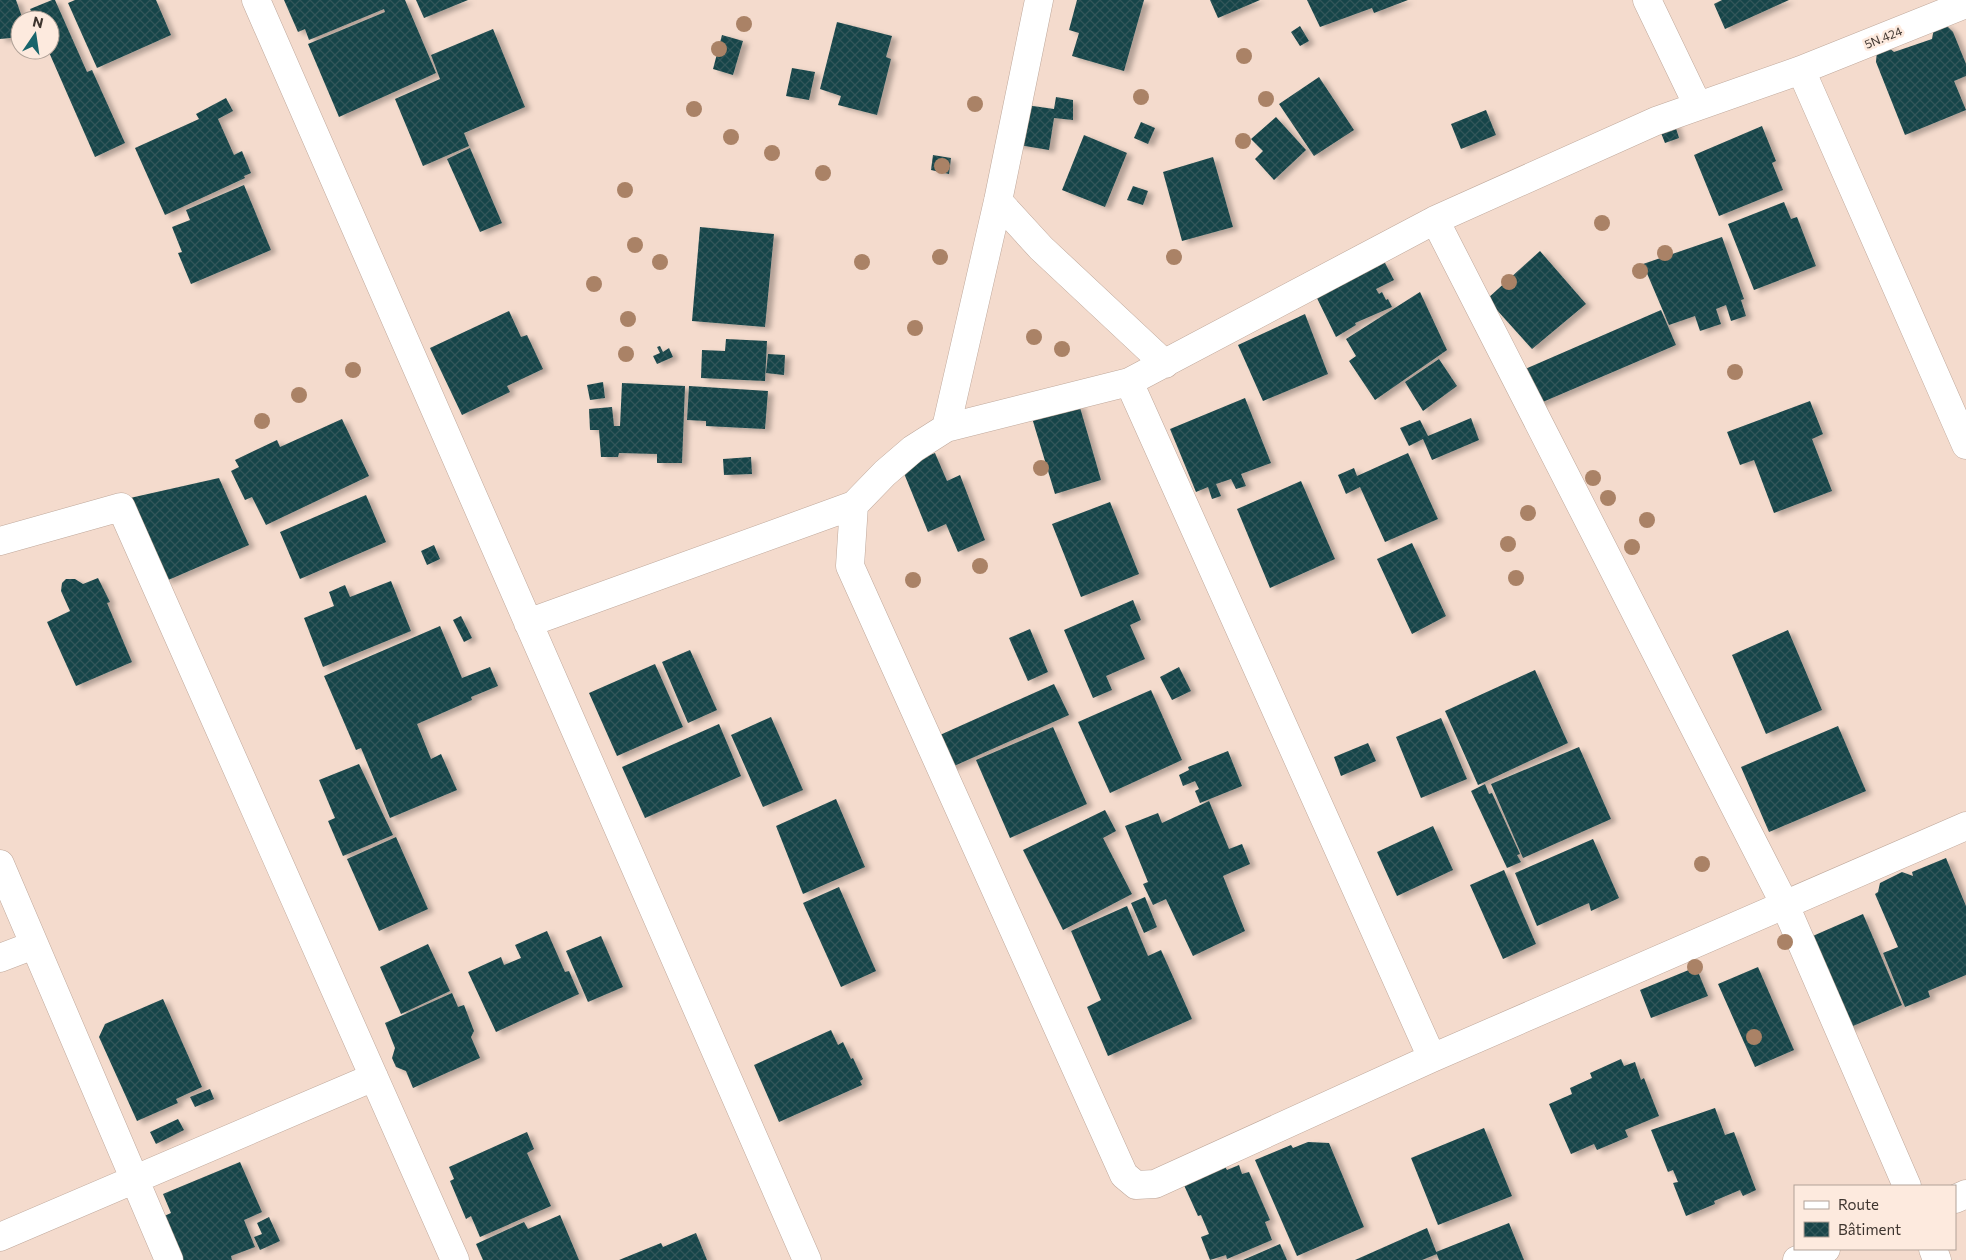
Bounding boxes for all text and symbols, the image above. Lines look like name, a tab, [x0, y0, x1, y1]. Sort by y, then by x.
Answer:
north arrow	[10, 10, 60, 60]
text: N	[31, 12, 45, 31]
street label: 5N.424	[1862, 23, 1904, 51]
legend	[1794, 1185, 1956, 1250]
text: Route	[1838, 1195, 1879, 1213]
text: Bâtiment	[1838, 1220, 1901, 1238]

